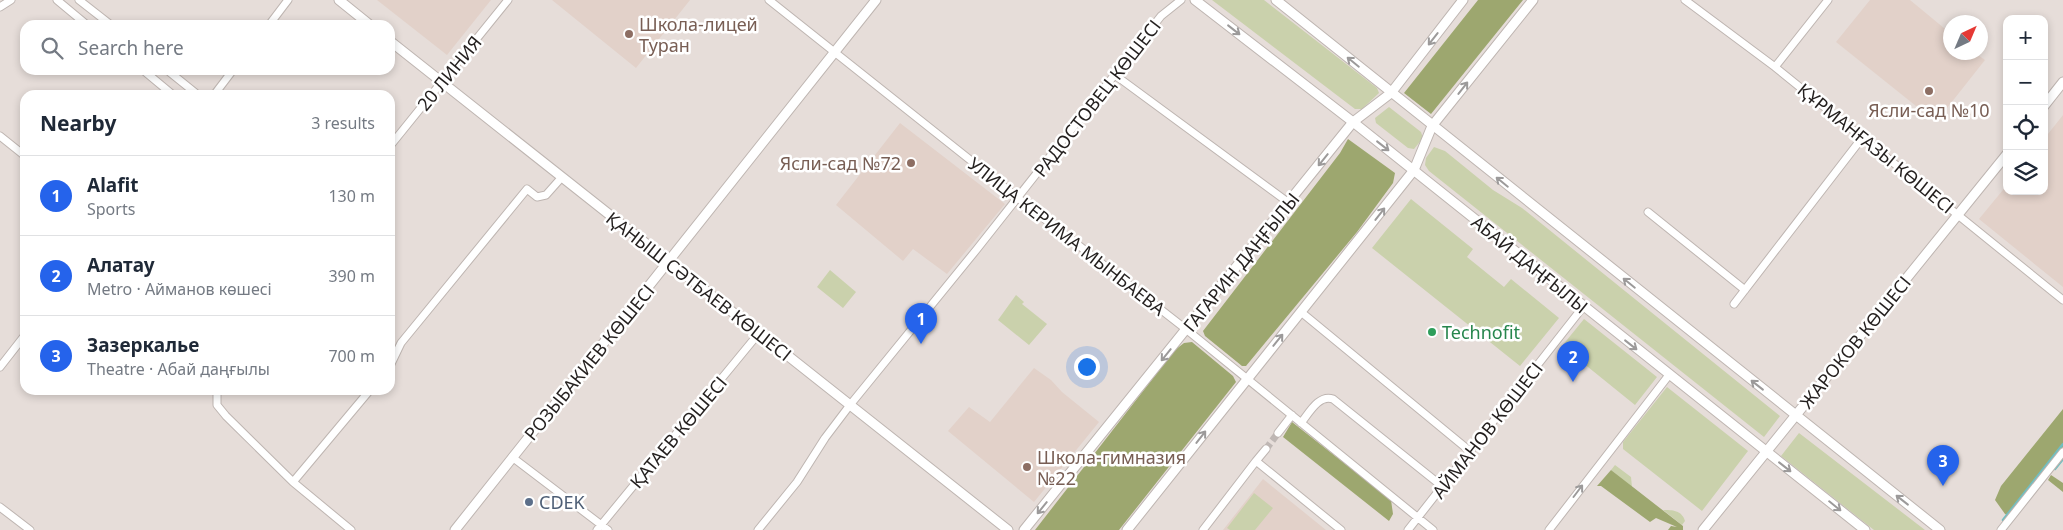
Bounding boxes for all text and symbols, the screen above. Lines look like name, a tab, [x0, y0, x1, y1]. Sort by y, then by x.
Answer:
place label: Школа-лицей Туран	[639, 12, 758, 57]
street label: РАДОСТОВЕЦ КӨШЕСІ	[1028, 15, 1166, 181]
north arrow	[1943, 15, 1988, 60]
map controls	[2003, 15, 2048, 195]
button: +	[2003, 15, 2048, 60]
search box	[20, 20, 395, 75]
one-way arrow	[1227, 24, 1240, 35]
marker: Школа-лицей Туран	[623, 28, 635, 40]
street label: 20 ЛИНИЯ	[411, 31, 487, 115]
one-way arrow	[1428, 32, 1439, 45]
icon: search	[38, 34, 66, 62]
text: Search here	[78, 35, 184, 61]
one-way arrow	[1347, 57, 1360, 68]
button: −	[2003, 60, 2048, 105]
street label: ҚҰРМАНҒАЗЫ КӨШЕСІ	[1793, 77, 1959, 219]
one-way arrow	[1457, 82, 1468, 95]
marker: Ясли-сад №10	[1923, 85, 1935, 97]
place label: Ясли-сад №10	[1868, 98, 1990, 122]
button: locate	[2003, 105, 2048, 150]
text: Nearby	[40, 109, 116, 137]
text: 3 results	[311, 112, 375, 134]
one-way arrow	[1376, 141, 1390, 151]
button: layers	[2003, 150, 2048, 195]
place label: Ясли-сад №72	[780, 151, 901, 175]
street label: УЛИЦА КЕРИМА МЫНБАЕВА	[963, 151, 1171, 321]
one-way arrow	[1317, 153, 1328, 166]
marker: Ясли-сад №72	[905, 157, 917, 169]
text: Alafit	[87, 172, 138, 198]
one-way arrow	[1496, 177, 1509, 188]
text: 1	[51, 185, 61, 207]
text: 130 m	[328, 185, 375, 207]
street label: ГАГАРИН ДАҢҒЫЛЫ	[1177, 188, 1305, 336]
text: Sports	[87, 198, 135, 220]
street label: ҚАНЫШ СӘТБАЕВ КӨШЕСІ	[601, 206, 797, 366]
one-way arrow	[1374, 207, 1385, 220]
street label: АБАЙ ДАҢҒЫЛЫ	[1467, 210, 1593, 318]
text: Алатау	[87, 252, 155, 278]
text: 2	[51, 265, 61, 287]
text: 390 m	[328, 265, 375, 287]
street label: ЖАРОКОВ КӨШЕСІ	[1794, 271, 1916, 413]
text: Metro · Айманов көшесі	[87, 278, 272, 300]
one-way arrow	[1623, 278, 1636, 289]
street label: РОЗЫБАКИЕВ КӨШЕСІ	[519, 279, 659, 445]
pin: 1	[905, 303, 937, 344]
place label: Technofit	[1442, 320, 1521, 344]
marker: Technofit	[1426, 326, 1438, 338]
text: Зазеркалье	[87, 332, 199, 358]
one-way arrow	[1273, 334, 1284, 347]
one-way arrow	[1624, 339, 1637, 350]
pin: 2	[1557, 341, 1589, 382]
text: 3	[51, 345, 61, 367]
text: 700 m	[328, 345, 375, 367]
one-way arrow	[1161, 348, 1172, 361]
your location	[1074, 354, 1100, 380]
street label: АЙМАНОВ КӨШЕСІ	[1426, 357, 1548, 503]
text: Theatre · Абай даңғылы	[87, 358, 270, 380]
street label: ҚАТАЕВ КӨШЕСІ	[624, 371, 732, 493]
one-way arrow	[1750, 379, 1763, 390]
one-way arrow	[1195, 431, 1206, 444]
place label: Школа-гимназия №22	[1037, 445, 1186, 490]
pin: 3	[1927, 445, 1959, 486]
marker: Школа-гимназия №22	[1021, 461, 1033, 473]
one-way arrow	[1778, 462, 1791, 473]
one-way arrow	[1573, 484, 1583, 498]
place label: CDEK	[539, 490, 586, 514]
one-way arrow	[1896, 494, 1909, 505]
marker: CDEK	[523, 496, 535, 508]
one-way arrow	[1828, 501, 1841, 512]
one-way arrow	[1036, 502, 1047, 515]

